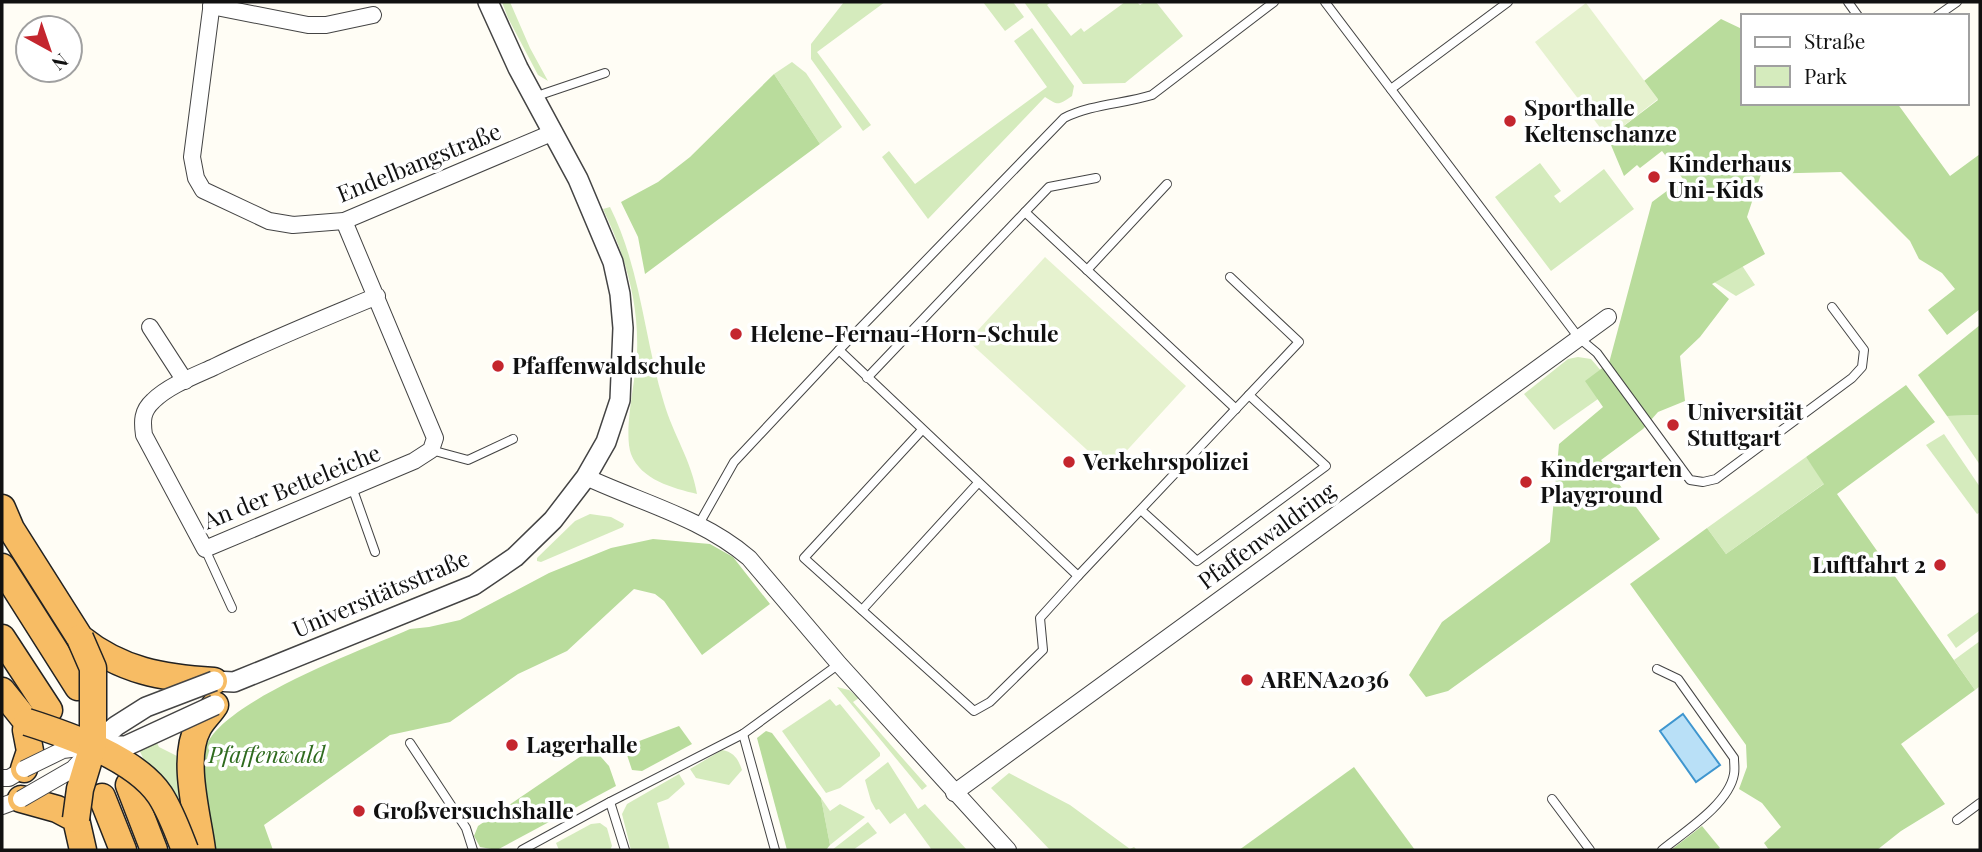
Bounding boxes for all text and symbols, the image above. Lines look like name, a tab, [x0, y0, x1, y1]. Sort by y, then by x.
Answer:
north arrow	[14, 14, 84, 84]
legend	[1741, 14, 1968, 105]
text: Straße	[1804, 26, 1865, 54]
text: N	[47, 48, 74, 77]
text: Park	[1804, 61, 1848, 89]
place label: Sporthalle Keltenschanze	[1524, 91, 1677, 148]
marker: Sporthalle Keltenschanze	[1502, 113, 1518, 129]
street label: Endelbangstraße	[332, 115, 505, 209]
place label: Kinderhaus Uni-Kids	[1668, 147, 1792, 204]
marker: Kinderhaus Uni-Kids	[1646, 169, 1662, 185]
place label: Helene-Fernau-Horn-Schule	[750, 317, 1059, 348]
marker: Helene-Fernau-Horn-Schule	[728, 326, 744, 342]
place label: Pfaffenwaldschule	[512, 349, 706, 380]
marker: Pfaffenwaldschule	[490, 358, 506, 374]
place label: Universität Stuttgart	[1687, 395, 1804, 452]
marker: Universität Stuttgart	[1665, 417, 1681, 433]
street label: An der Betteleiche	[197, 436, 385, 536]
place label: Verkehrspolizei	[1082, 445, 1249, 476]
place label: Kindergarten Playground	[1540, 452, 1682, 509]
marker: Verkehrspolizei	[1061, 454, 1077, 470]
street label: Pfaffenwaldring	[1191, 474, 1341, 595]
marker: Kindergarten Playground	[1518, 474, 1534, 490]
street label: Universitätsstraße	[287, 541, 473, 644]
place label: Luftfahrt 2	[1812, 548, 1926, 579]
marker: Luftfahrt 2	[1932, 557, 1948, 573]
place label: ARENA2036	[1260, 663, 1389, 694]
marker: ARENA2036	[1239, 672, 1255, 688]
place label: Lagerhalle	[526, 728, 638, 759]
marker: Lagerhalle	[504, 737, 520, 753]
park label: Pfaffenwald	[208, 738, 326, 769]
place label: Großversuchshalle	[373, 794, 574, 825]
marker: Großversuchshalle	[351, 803, 367, 819]

